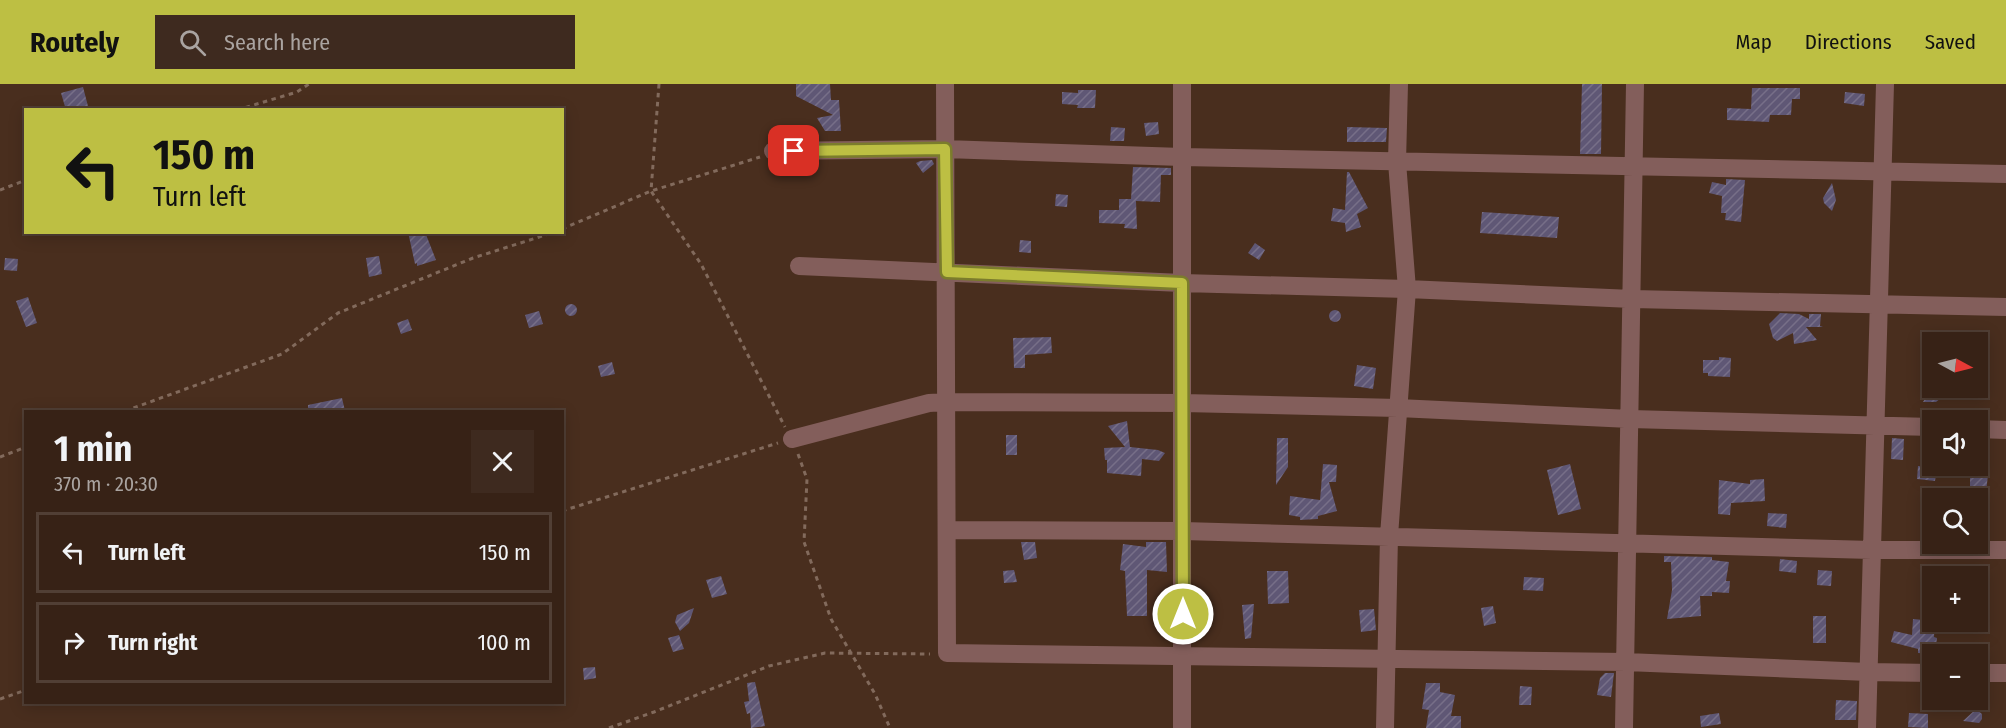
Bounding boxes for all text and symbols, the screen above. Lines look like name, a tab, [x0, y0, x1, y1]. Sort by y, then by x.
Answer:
search box	[155, 15, 575, 69]
text: Routely	[30, 26, 119, 59]
icon: search	[176, 26, 209, 59]
text: Search here	[224, 29, 330, 56]
text: Map	[1735, 29, 1772, 55]
text: Directions	[1805, 29, 1892, 55]
text: Saved	[1925, 29, 1976, 55]
pin	[768, 125, 819, 176]
text: 150 m	[153, 130, 255, 180]
icon: left	[54, 132, 132, 210]
icon: arrive	[777, 134, 810, 167]
text: Turn left	[153, 181, 246, 213]
north arrow	[1922, 332, 1988, 398]
map controls	[1922, 332, 1988, 710]
button: sound	[1922, 410, 1988, 476]
text: 1 min	[54, 427, 132, 471]
button: close	[471, 430, 534, 493]
text: 370 m · 20:30	[54, 472, 158, 496]
button: search	[1922, 488, 1988, 554]
icon: left	[57, 536, 90, 569]
text: Turn left	[108, 539, 186, 566]
text: 150 m	[479, 539, 531, 566]
button: +	[1922, 566, 1988, 632]
position arrow	[1151, 582, 1215, 646]
icon: right	[57, 626, 90, 659]
text: Turn right	[108, 629, 197, 656]
text: 100 m	[477, 629, 531, 656]
button: −	[1922, 644, 1988, 710]

